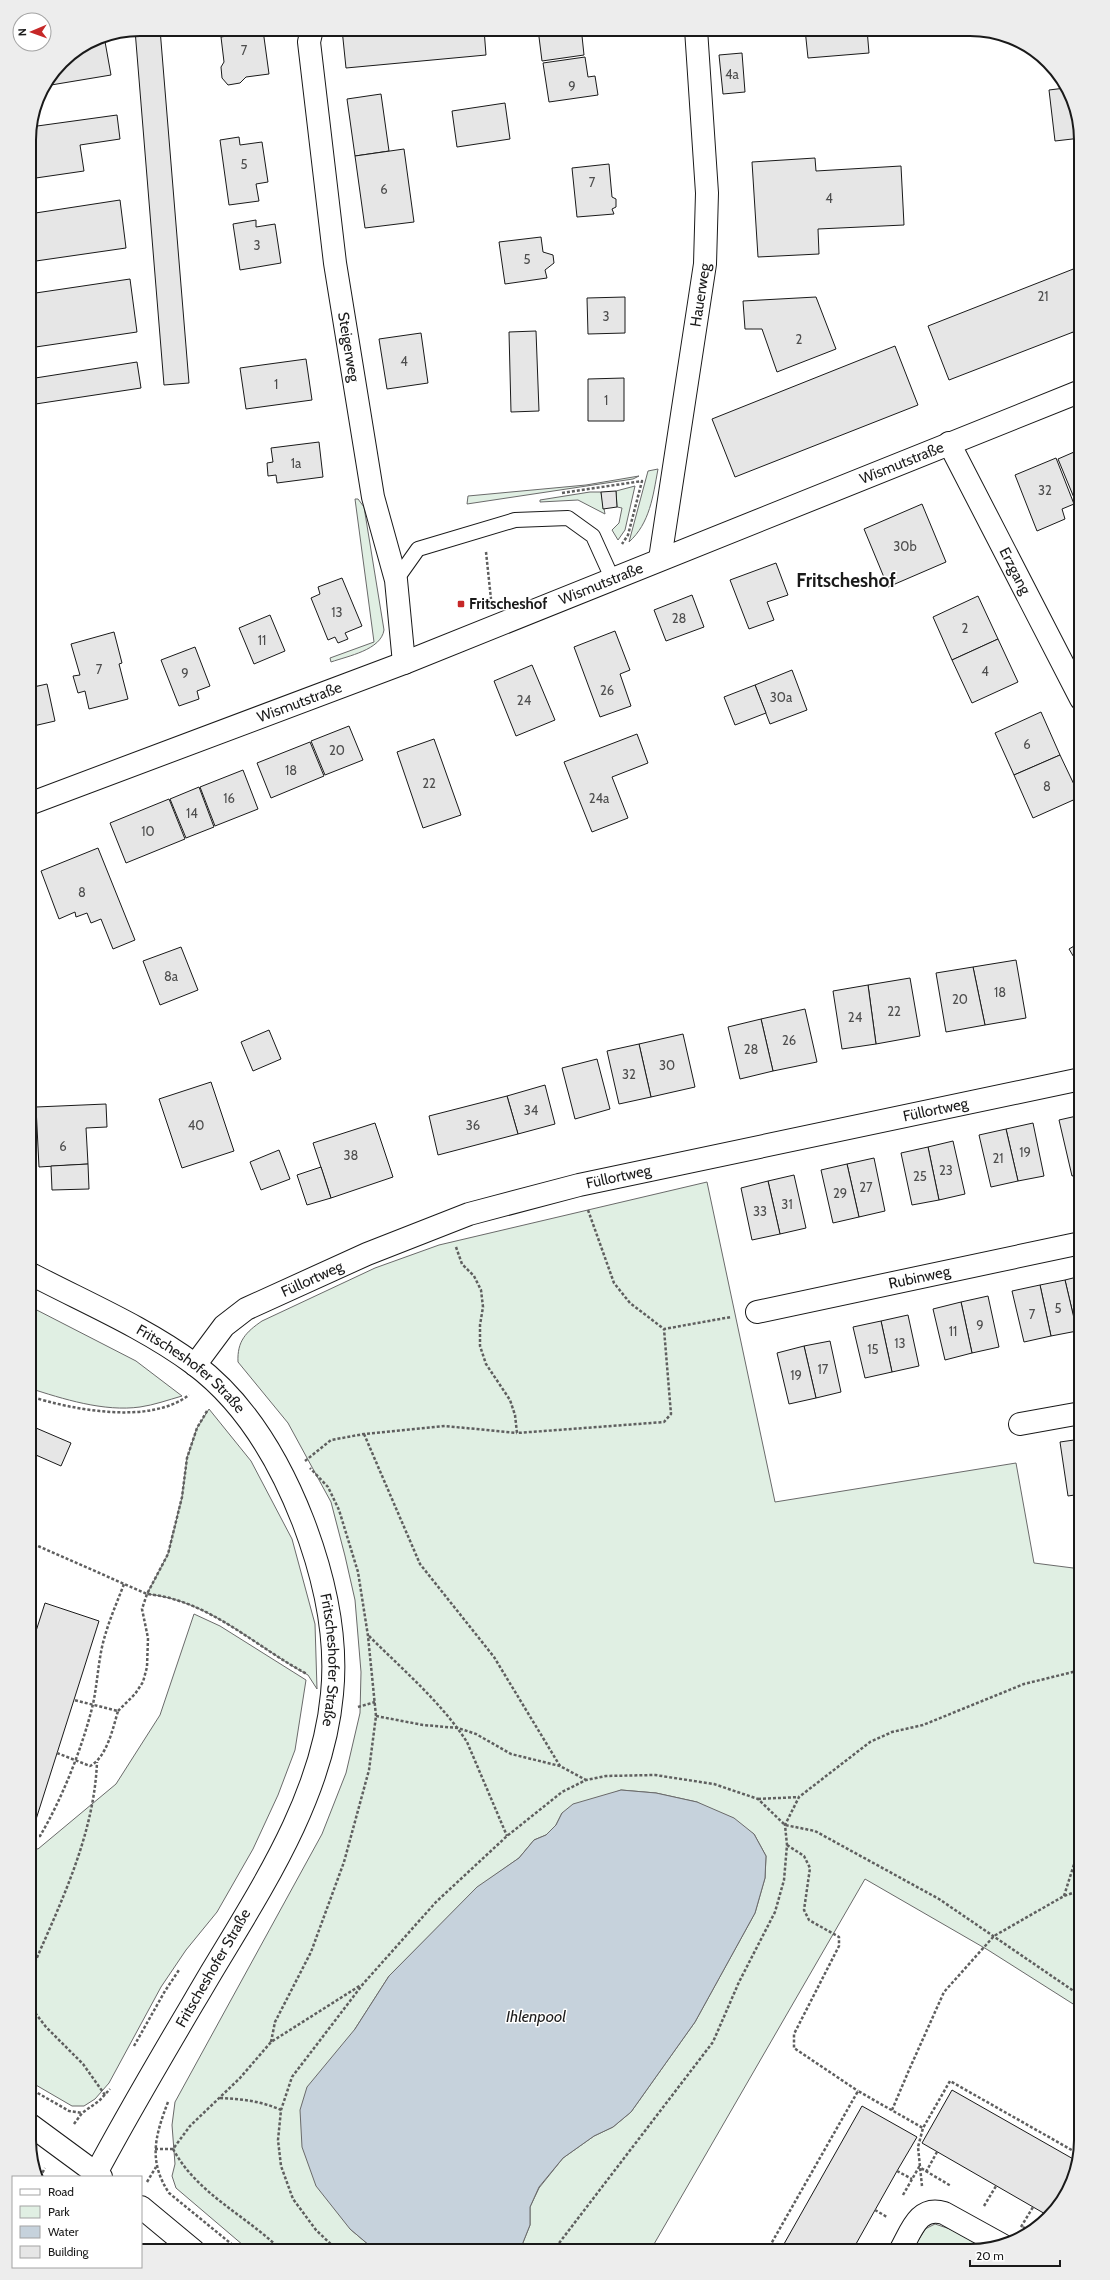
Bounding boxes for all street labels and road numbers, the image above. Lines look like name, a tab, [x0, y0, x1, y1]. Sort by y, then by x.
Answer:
street label: Hauerweg	[687, 262, 714, 328]
street label: Steigerweg	[334, 311, 363, 384]
street label: Wismutstraße	[857, 438, 947, 488]
street label: Erzgang	[995, 544, 1035, 598]
street label: Wismutstraße	[556, 559, 646, 609]
street label: Wismutstraße	[255, 678, 345, 726]
street label: Füllortweg	[901, 1094, 970, 1125]
street label: Füllortweg	[584, 1161, 653, 1192]
street label: Füllortweg	[278, 1257, 346, 1301]
street label: Rubinweg	[887, 1262, 952, 1293]
street label: Fritscheshofer Straße	[133, 1321, 249, 1417]
street label: Fritscheshofer Straße	[316, 1592, 342, 1728]
street label: Fritscheshofer Straße	[172, 1905, 254, 2030]

